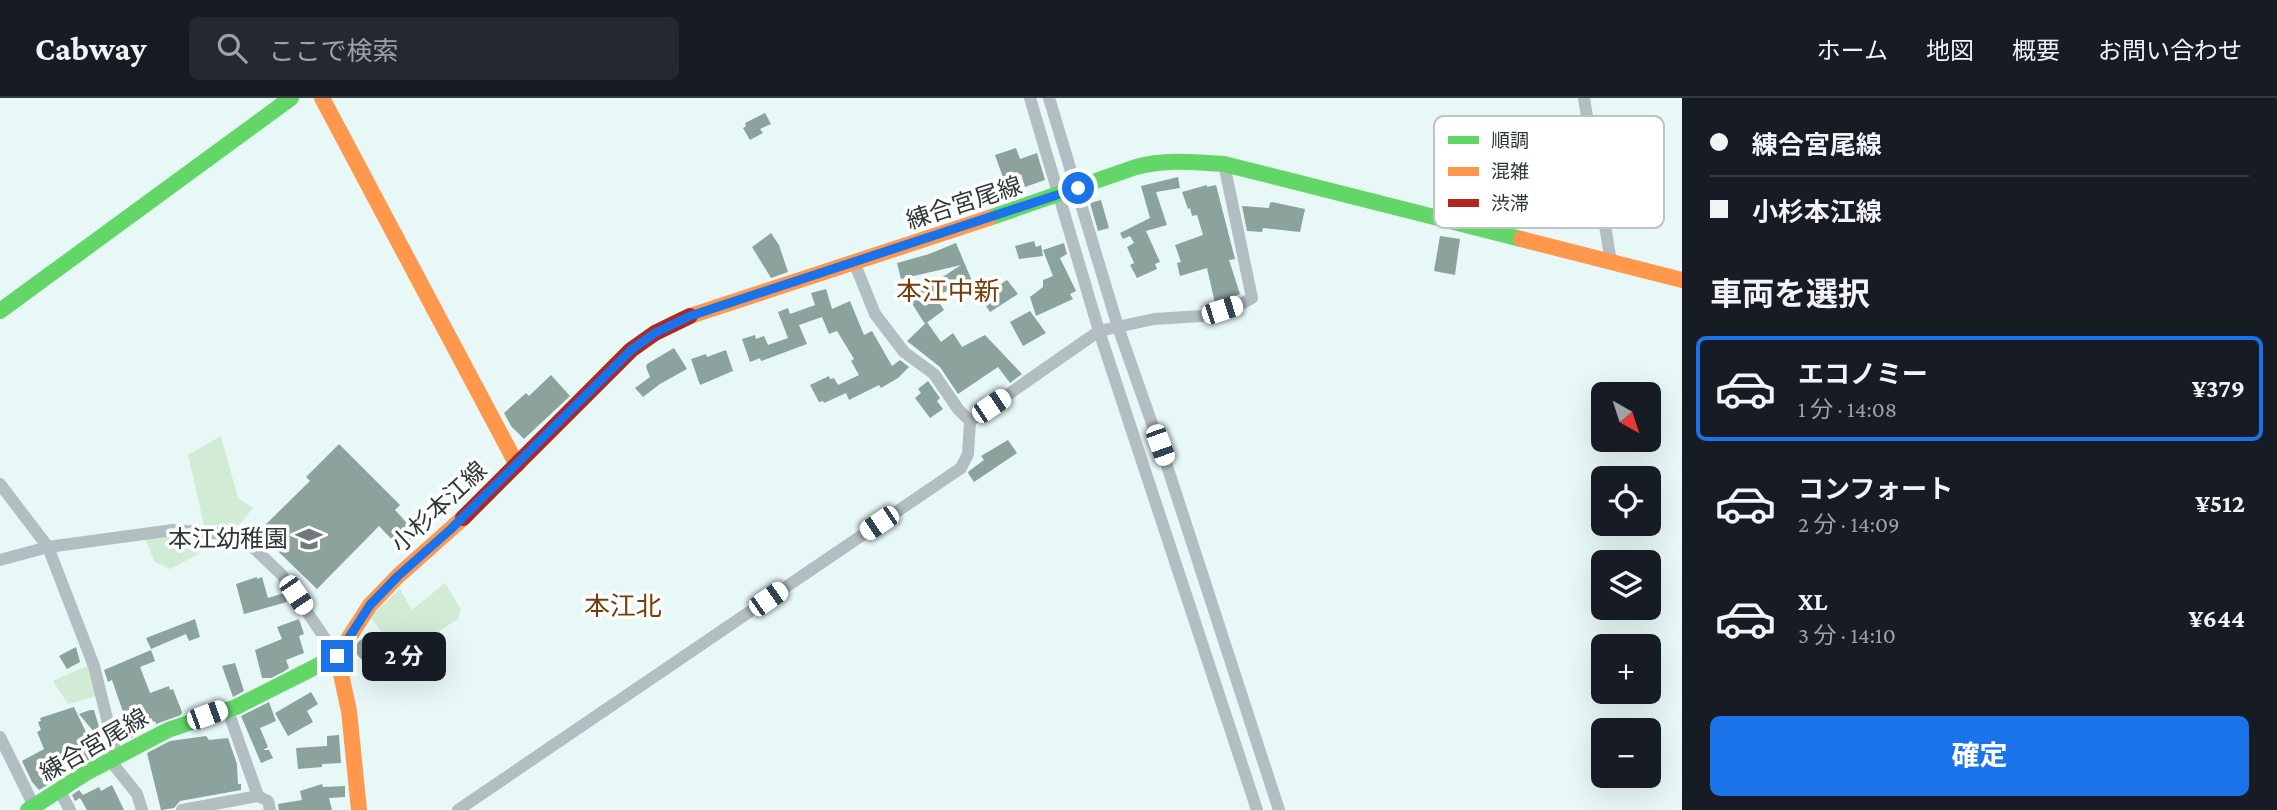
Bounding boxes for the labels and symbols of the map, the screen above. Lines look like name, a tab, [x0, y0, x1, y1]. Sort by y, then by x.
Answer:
legend	[1434, 116, 1664, 228]
text: 順調	[1491, 130, 1529, 151]
text: 混雑	[1491, 161, 1529, 182]
street label: 練合宮尾線	[903, 171, 1025, 234]
route start	[1062, 172, 1094, 204]
text: 渋滞	[1491, 193, 1529, 214]
district label: 本江中新	[896, 277, 1000, 306]
car	[1199, 294, 1246, 326]
north arrow	[1591, 382, 1661, 452]
car	[968, 386, 1015, 426]
car	[1143, 422, 1178, 468]
street label: 小杉本江線	[386, 456, 492, 557]
car	[856, 503, 903, 543]
school or university icon: 本江幼稚園	[294, 524, 324, 554]
place label: 本江幼稚園	[168, 525, 288, 552]
car	[276, 572, 317, 618]
car	[745, 578, 792, 620]
district label: 本江北	[584, 592, 662, 621]
callout: 2 分	[362, 632, 446, 680]
route end	[321, 640, 353, 672]
car	[184, 698, 231, 732]
street label: 練合宮尾線	[35, 703, 152, 786]

